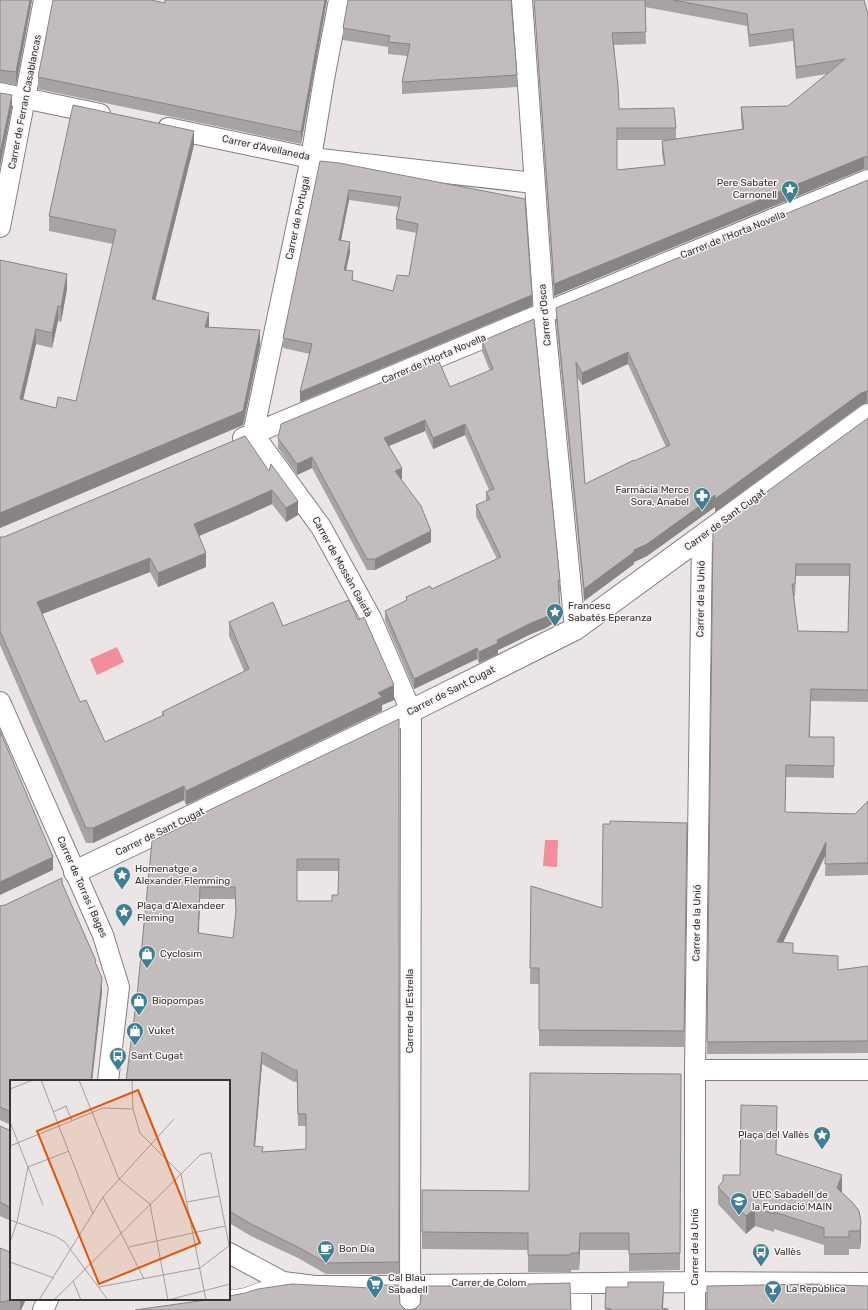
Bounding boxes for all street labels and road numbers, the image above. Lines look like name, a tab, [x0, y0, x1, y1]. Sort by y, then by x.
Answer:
street label: Carrer de Ferran Casablancas	[6, 34, 44, 170]
street label: Carrer d'Avellaneda	[221, 133, 311, 163]
street label: Carrer de Portugal	[283, 175, 313, 261]
street label: Carrer de l'Horta Novella	[679, 208, 787, 262]
street label: Carrer d'Osca	[536, 283, 554, 347]
street label: Carrer de l'Horta Novella	[380, 332, 488, 386]
street label: Carrer de Sant Cugat	[682, 486, 768, 553]
street label: Carrer de Mossèn Gaietà	[309, 515, 375, 619]
street label: Carrer de la Unió	[694, 560, 708, 638]
street label: Carrer de Sant Cugat	[405, 664, 497, 718]
street label: Carrer de Sant Cugat	[114, 805, 206, 859]
street label: Carrer de Torras i Bages	[54, 834, 110, 940]
street label: Carrer de la Unió	[690, 884, 704, 962]
street label: Carrer de l'Estrella	[404, 969, 416, 1053]
street label: Carrer de la Unió	[689, 1208, 701, 1285]
street label: Carrer de Colom	[452, 1277, 526, 1289]

